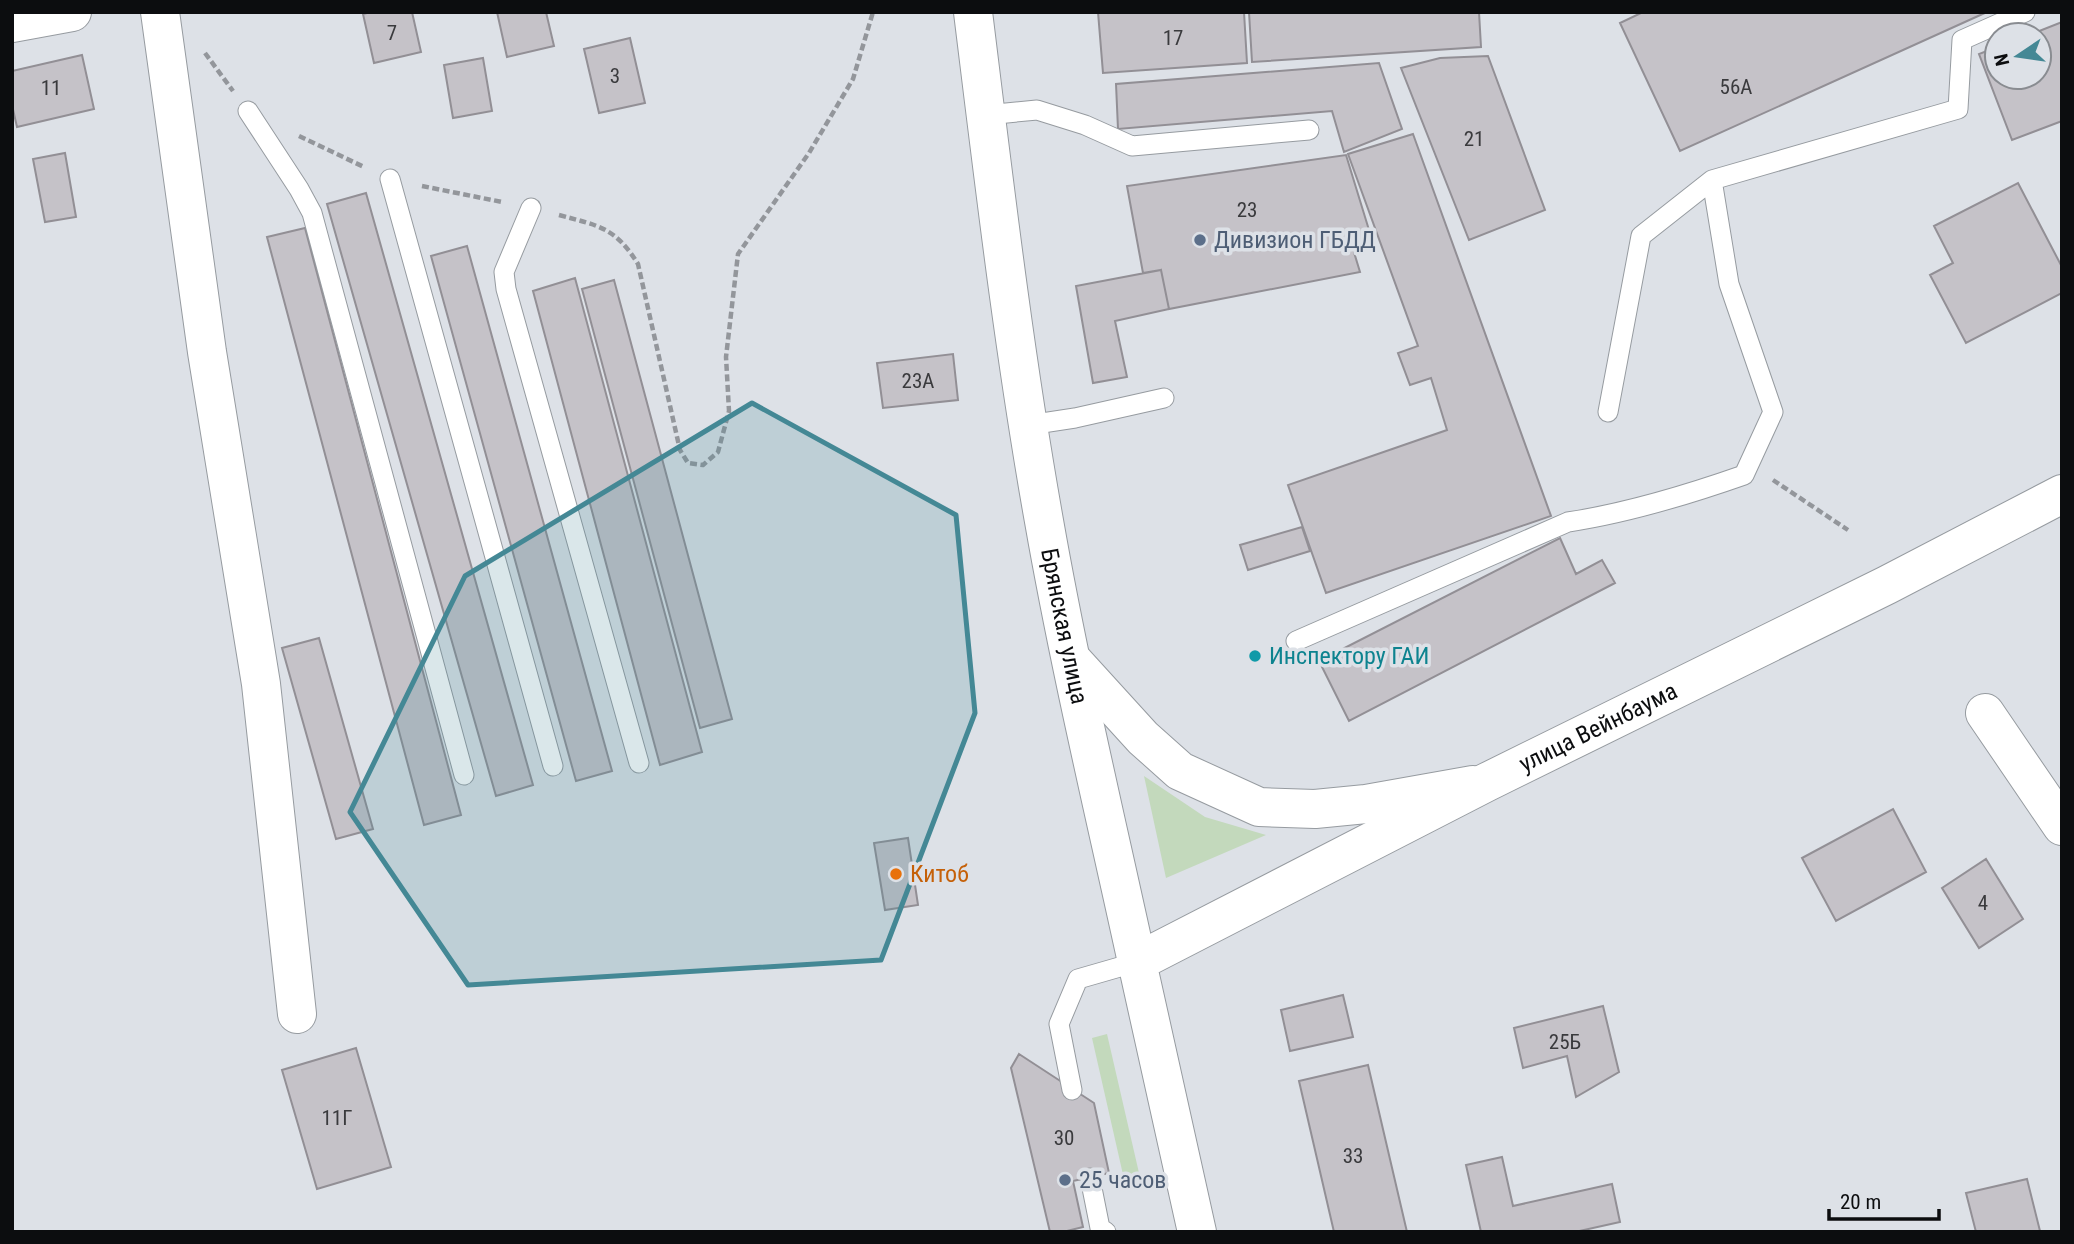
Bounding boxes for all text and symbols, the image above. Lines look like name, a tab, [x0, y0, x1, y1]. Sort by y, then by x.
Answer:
house number: 7	[387, 21, 397, 45]
north arrow	[1983, 21, 2053, 91]
house number: 17	[1163, 26, 1183, 50]
text: N	[1989, 51, 2014, 68]
house number: 3	[610, 64, 620, 88]
house number: 56А	[1720, 75, 1752, 99]
house number: 11	[41, 76, 61, 100]
house number: 21	[1464, 127, 1484, 151]
house number: 23	[1237, 198, 1257, 222]
place label: Дивизион ГБДД	[1214, 226, 1376, 254]
marker: Дивизион ГБДД	[1192, 232, 1208, 248]
house number: 23А	[902, 369, 934, 393]
street label: Брянская улица	[1035, 546, 1094, 706]
place label: Инспектору ГАИ	[1269, 642, 1429, 670]
marker: Инспектору ГАИ	[1247, 648, 1263, 664]
street label: улица Вейнбаума	[1515, 677, 1682, 778]
place label: Китоб	[910, 860, 969, 888]
marker: Китоб	[888, 866, 904, 882]
house number: 4	[1978, 891, 1988, 915]
house number: 25Б	[1549, 1030, 1581, 1054]
house number: 11Г	[322, 1106, 353, 1130]
house number: 30	[1054, 1126, 1074, 1150]
house number: 33	[1343, 1144, 1363, 1168]
place label: 25 часов	[1079, 1166, 1166, 1194]
marker: 25 часов	[1057, 1172, 1073, 1188]
scale bar	[1829, 1178, 1939, 1222]
text: 20 m	[1840, 1190, 1881, 1214]

